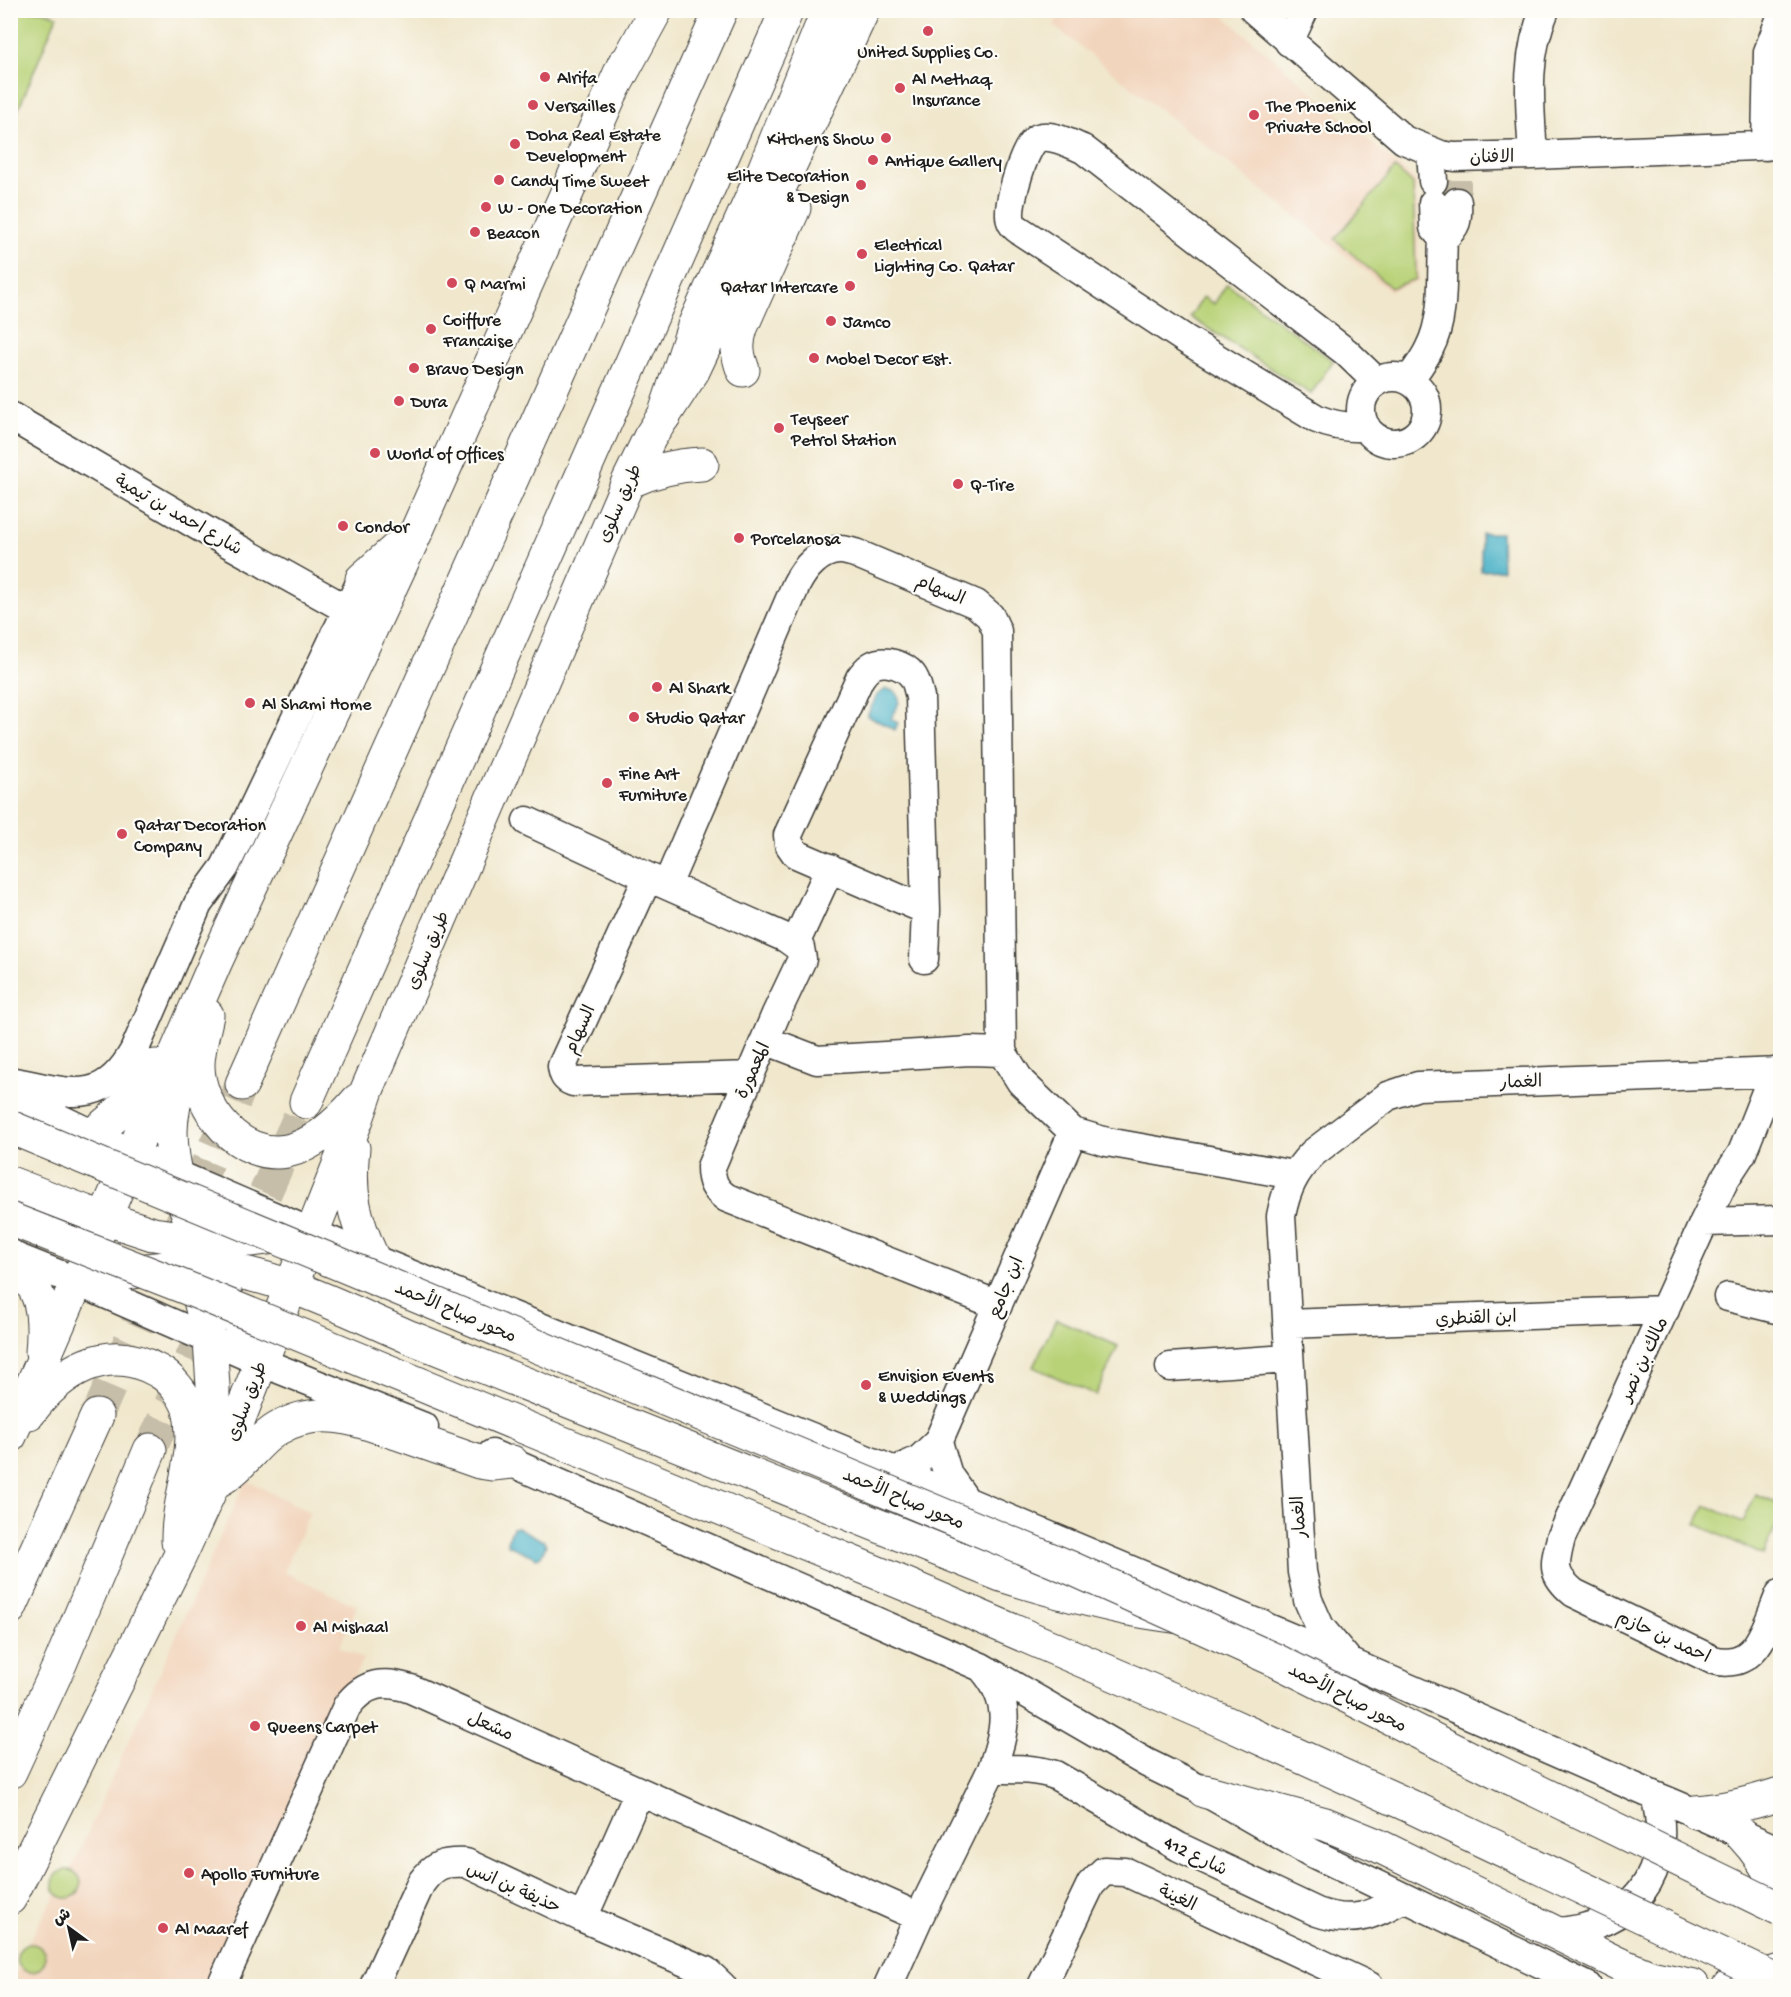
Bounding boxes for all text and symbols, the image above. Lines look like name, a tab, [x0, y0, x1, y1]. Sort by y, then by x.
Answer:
marker: United Supplies Co.	[921, 24, 935, 38]
place label: United Supplies Co.	[857, 43, 999, 64]
place label: Alrifa	[557, 69, 598, 90]
marker: Alrifa	[538, 70, 552, 84]
place label: Al Methaq Insurance	[912, 70, 993, 112]
marker: Al Methaq Insurance	[893, 81, 907, 95]
place label: Versailles	[544, 97, 616, 118]
place label: The Phoenix Private School	[1265, 97, 1372, 139]
marker: Versailles	[526, 98, 540, 112]
marker: The Phoenix Private School	[1247, 108, 1261, 122]
place label: Doha Real Estate Development	[526, 126, 661, 168]
place label: Kitchens Show	[767, 130, 874, 151]
marker: Kitchens Show	[879, 131, 893, 145]
marker: Doha Real Estate Development	[508, 137, 522, 151]
street label: الافنان	[1470, 148, 1515, 169]
place label: Antique Gallery	[885, 152, 1002, 173]
marker: Antique Gallery	[866, 153, 880, 167]
place label: Elite Decoration & Design	[727, 167, 849, 209]
place label: Candy Time Sweet	[511, 172, 650, 193]
marker: Candy Time Sweet	[492, 173, 506, 187]
marker: Elite Decoration & Design	[854, 178, 868, 192]
place label: W - One Decoration	[498, 199, 643, 220]
marker: W - One Decoration	[479, 200, 493, 214]
place label: Beacon	[486, 224, 540, 245]
marker: Beacon	[468, 225, 482, 239]
place label: Electrical Lighting Co. Qatar	[874, 236, 1015, 278]
marker: Electrical Lighting Co. Qatar	[855, 247, 869, 261]
place label: Q Marmi	[464, 275, 526, 296]
marker: Q Marmi	[445, 276, 459, 290]
place label: Qatar Intercare	[720, 278, 839, 299]
marker: Qatar Intercare	[843, 279, 857, 293]
place label: Coiffure Francaise	[442, 311, 514, 353]
place label: Jamco	[843, 313, 891, 334]
marker: Jamco	[824, 314, 838, 328]
marker: Coiffure Francaise	[424, 322, 438, 336]
place label: Mobel Decor Est.	[826, 350, 953, 371]
marker: Mobel Decor Est.	[807, 351, 821, 365]
place label: Bravo Design	[425, 360, 524, 381]
marker: Bravo Design	[407, 361, 421, 375]
place label: Dura	[410, 393, 449, 414]
marker: Dura	[392, 394, 406, 408]
place label: Teyseer Petrol Station	[790, 410, 897, 452]
marker: Teyseer Petrol Station	[772, 421, 786, 435]
place label: World of Offices	[387, 445, 505, 466]
marker: World of Offices	[368, 446, 382, 460]
street label: طريق سلوى	[595, 462, 648, 546]
street label: شارع احمد بن تيمية	[110, 471, 245, 561]
place label: Q-Tire	[970, 476, 1015, 497]
marker: Q-Tire	[951, 477, 965, 491]
place label: Condor	[355, 518, 411, 539]
marker: Condor	[336, 519, 350, 533]
place label: Porcelanosa	[750, 530, 842, 551]
marker: Porcelanosa	[732, 531, 746, 545]
street label: السهام	[912, 572, 968, 612]
place label: Al Shark	[669, 679, 732, 700]
marker: Al Shark	[650, 680, 664, 694]
place label: Al Shami Home	[262, 695, 372, 716]
marker: Al Shami Home	[243, 696, 257, 710]
place label: Studio Qatar	[646, 709, 746, 730]
marker: Studio Qatar	[627, 710, 641, 724]
place label: Fine Art Furniture	[618, 765, 688, 807]
marker: Fine Art Furniture	[600, 776, 614, 790]
place label: Qatar Decoration Company	[134, 816, 267, 858]
marker: Qatar Decoration Company	[115, 827, 129, 841]
street label: طريق سلوى	[403, 908, 455, 994]
street label: السهام	[561, 1002, 602, 1058]
street label: المعمورة	[733, 1039, 776, 1103]
street label: الغمار	[1498, 1072, 1543, 1095]
street label: ابن جامع	[985, 1254, 1030, 1322]
street label: محور صباح الأحمد	[391, 1275, 521, 1348]
street label: ابن القنطري	[1435, 1308, 1517, 1331]
street label: مالك بن نصر	[1616, 1314, 1674, 1408]
street label: طريق سلوى	[224, 1359, 273, 1445]
place label: Envision Events & Weddings	[878, 1367, 995, 1409]
marker: Envision Events & Weddings	[859, 1378, 873, 1392]
street label: محور صباح الأحمد	[839, 1462, 969, 1535]
street label: الغمار	[1289, 1495, 1313, 1540]
street label: احمد بن حازم	[1612, 1607, 1713, 1670]
place label: Al Mishaal	[313, 1618, 389, 1639]
marker: Al Mishaal	[294, 1619, 308, 1633]
street label: محور صباح الأحمد	[1284, 1657, 1411, 1738]
street label: مشعل	[464, 1708, 516, 1747]
place label: Queens Carpet	[267, 1718, 379, 1739]
marker: Queens Carpet	[248, 1719, 262, 1733]
street label: شارع 412	[1160, 1833, 1230, 1882]
street label: حذيفة بن انس	[463, 1859, 563, 1919]
place label: Apollo Furniture	[201, 1865, 320, 1886]
marker: Apollo Furniture	[182, 1866, 196, 1880]
street label: الغينة	[1155, 1881, 1199, 1917]
north arrow	[39, 1898, 99, 1958]
text: ش	[50, 1906, 75, 1931]
place label: Al Maaref	[175, 1920, 249, 1941]
marker: Al Maaref	[156, 1921, 170, 1935]

